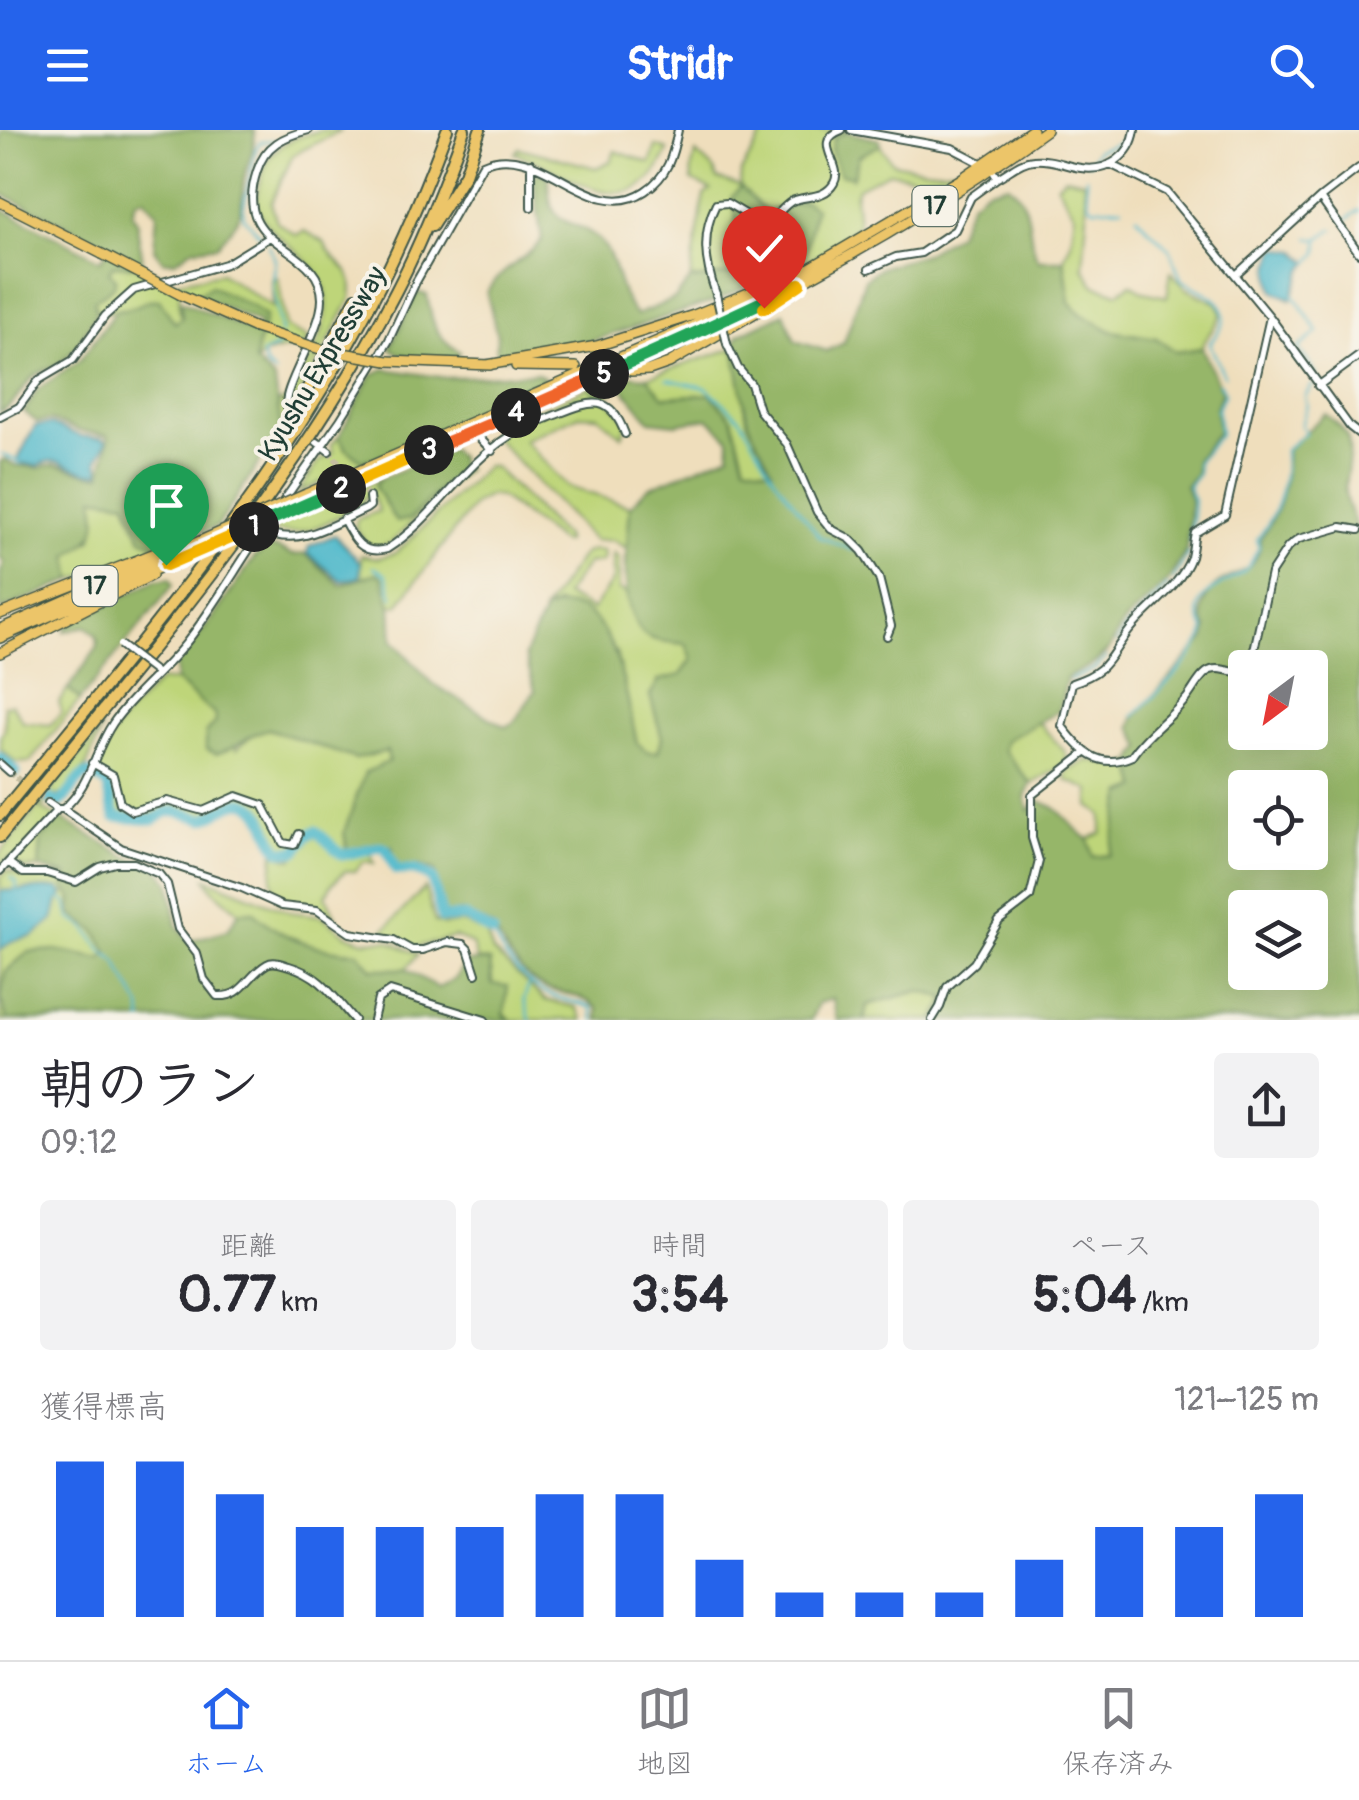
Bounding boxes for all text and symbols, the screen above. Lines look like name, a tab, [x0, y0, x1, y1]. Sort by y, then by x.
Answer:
text: Stridr	[626, 37, 733, 93]
icon: menu	[40, 38, 95, 93]
icon: search	[1264, 38, 1319, 93]
road number: 17	[912, 186, 958, 226]
pin	[722, 206, 807, 309]
icon: check	[737, 221, 792, 276]
street label: Kyushu Expressway	[251, 260, 395, 468]
pin: 5	[579, 349, 629, 399]
text: 5	[596, 356, 612, 391]
pin: 4	[491, 388, 541, 438]
text: 4	[508, 395, 524, 430]
pin: 3	[404, 425, 454, 475]
text: 3	[421, 432, 437, 467]
pin	[124, 463, 209, 566]
pin: 2	[316, 464, 366, 514]
text: 2	[333, 471, 349, 506]
icon: arrive	[139, 478, 194, 533]
pin: 1	[229, 502, 279, 552]
text: 1	[249, 509, 259, 544]
road number: 17	[72, 566, 118, 606]
north arrow	[1228, 650, 1328, 750]
map controls	[1228, 650, 1328, 990]
button: locate	[1228, 770, 1328, 870]
button: layers	[1228, 890, 1328, 990]
text: 朝のラン	[40, 1051, 260, 1120]
button: share	[1214, 1053, 1319, 1158]
text: 09:12	[40, 1123, 117, 1163]
text: 距離	[220, 1229, 276, 1264]
text: 時間	[651, 1229, 708, 1264]
text: ペース	[1070, 1229, 1152, 1264]
text: 0.77	[178, 1264, 276, 1327]
text: 3:54	[631, 1264, 728, 1327]
text: 5:04	[1033, 1264, 1136, 1327]
text: km	[276, 1285, 318, 1320]
text: /km	[1136, 1285, 1189, 1320]
text: 121–125 m	[1174, 1380, 1319, 1420]
text: 獲得標高	[40, 1387, 168, 1427]
tab: ホーム	[185, 1681, 268, 1782]
tab: 地図	[637, 1681, 693, 1782]
tab: 保存済み	[1062, 1681, 1174, 1782]

